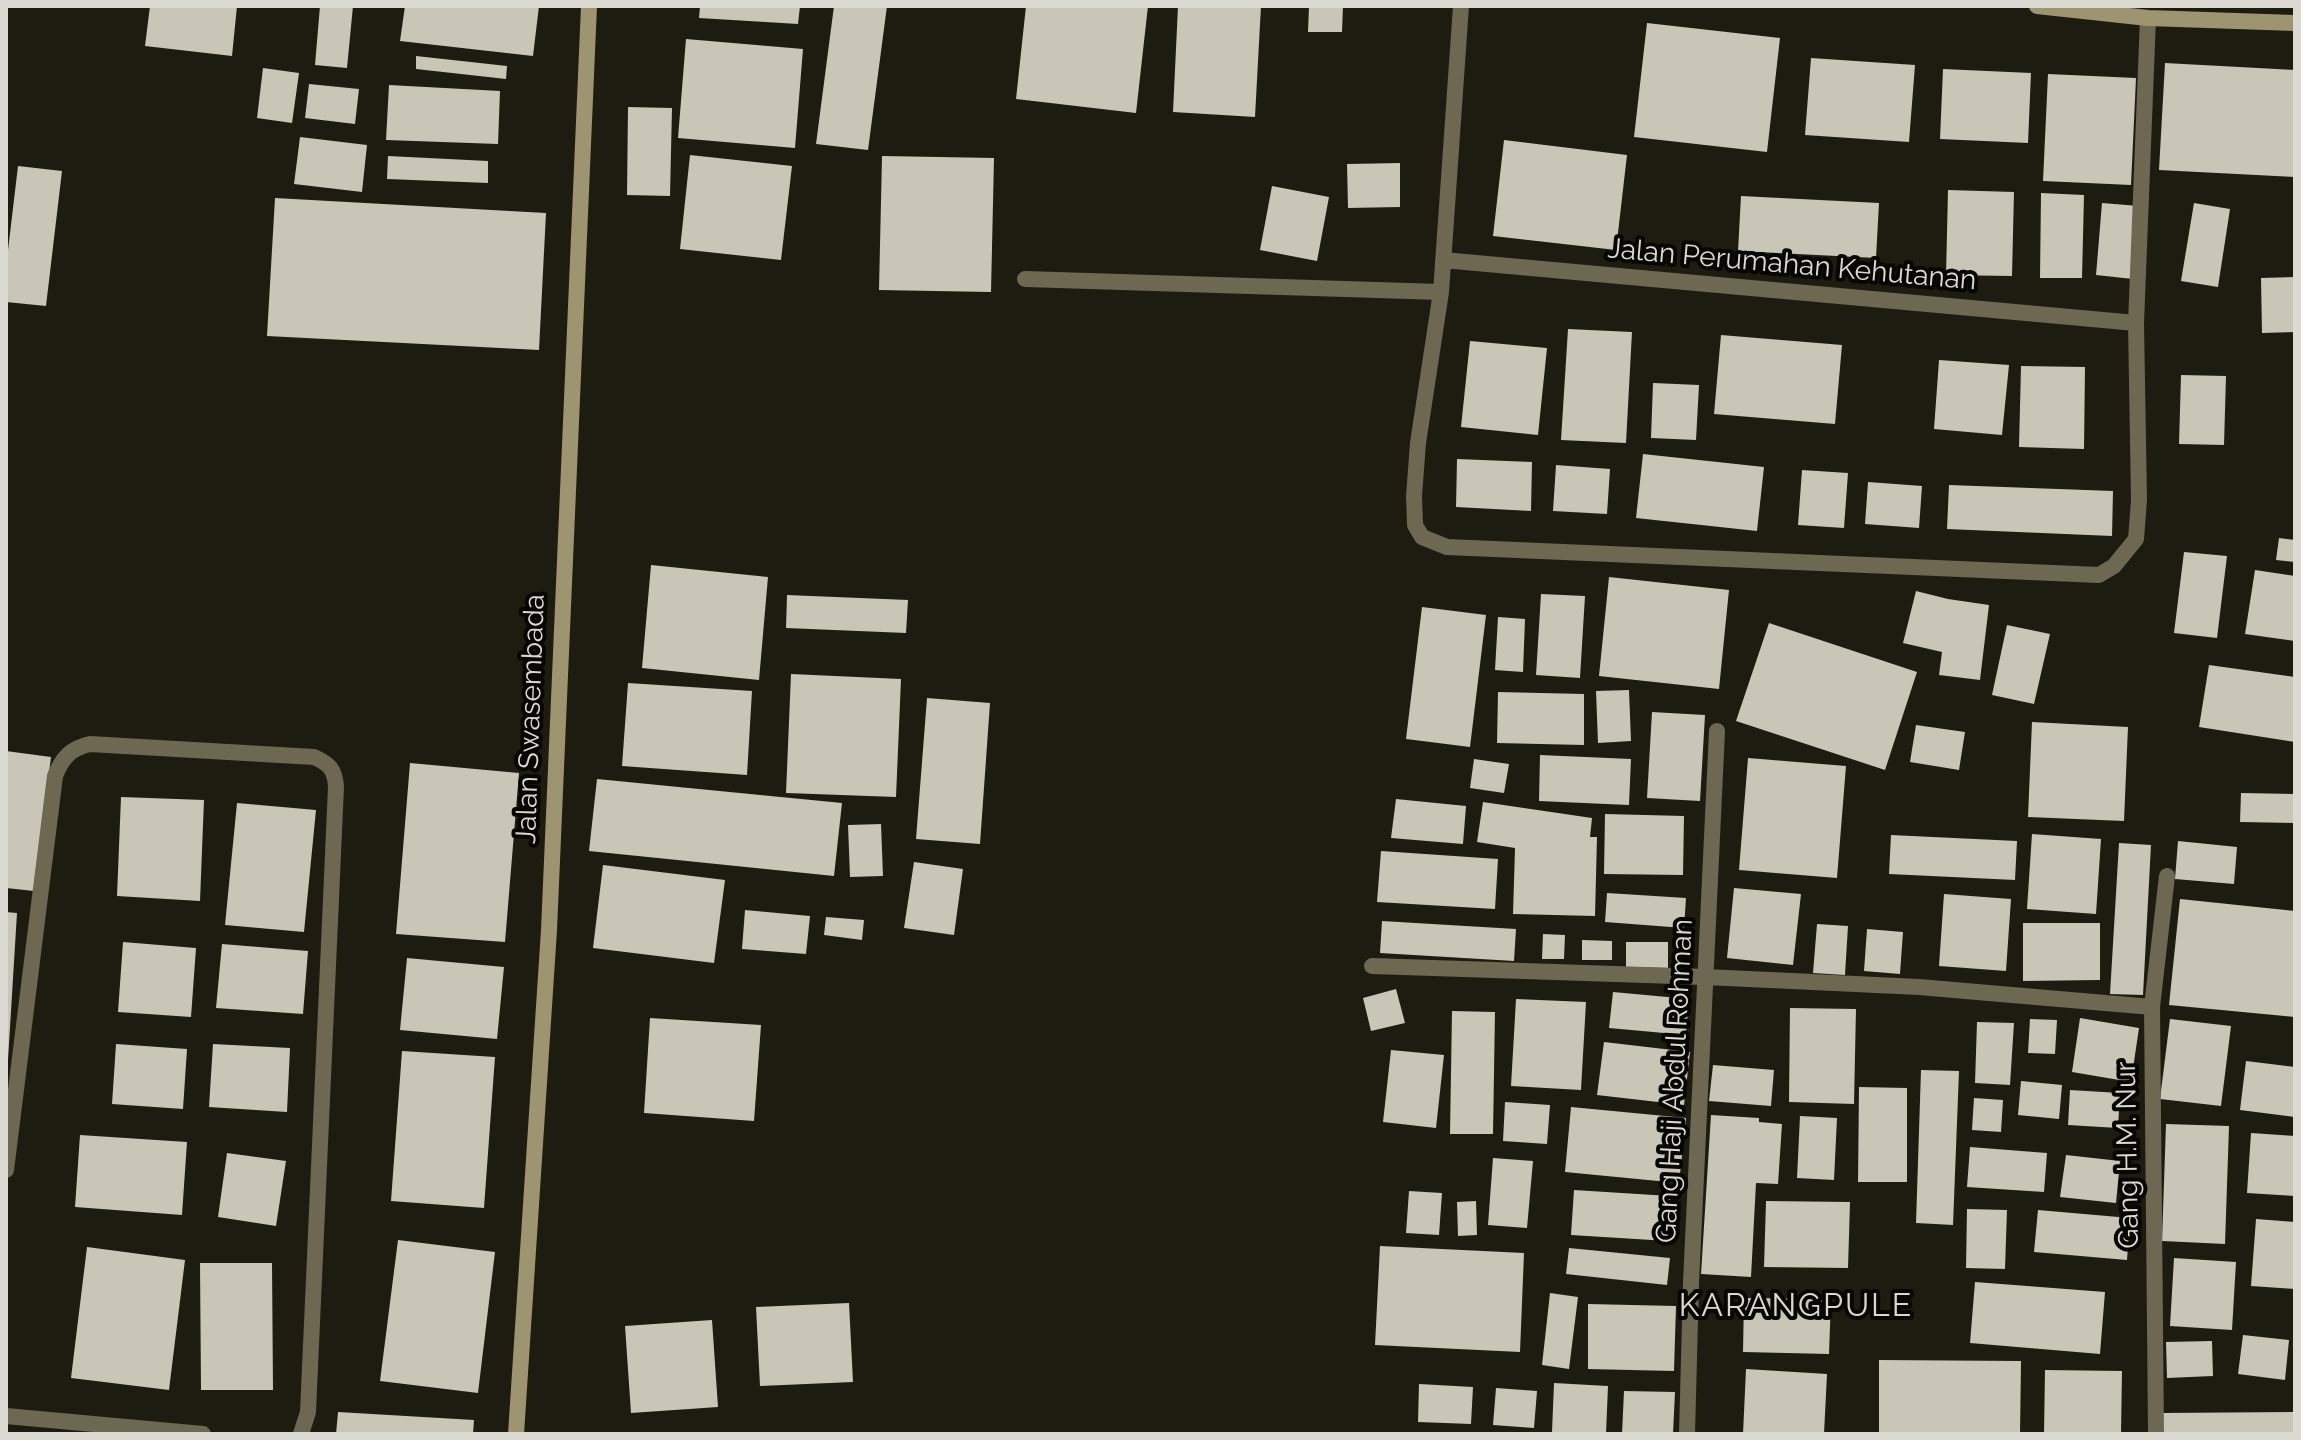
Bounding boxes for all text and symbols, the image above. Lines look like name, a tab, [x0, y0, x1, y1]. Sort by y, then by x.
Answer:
street label: Jalan Perumahan Kehutanan	[1606, 232, 1978, 298]
street label: Jalan Swasembada	[510, 594, 552, 844]
street label: Gang Haji Abdul Rohman	[1650, 918, 1700, 1244]
street label: Gang H.M. Nur	[2110, 1061, 2146, 1249]
district label: KARANGPULE	[1679, 1287, 1913, 1325]

